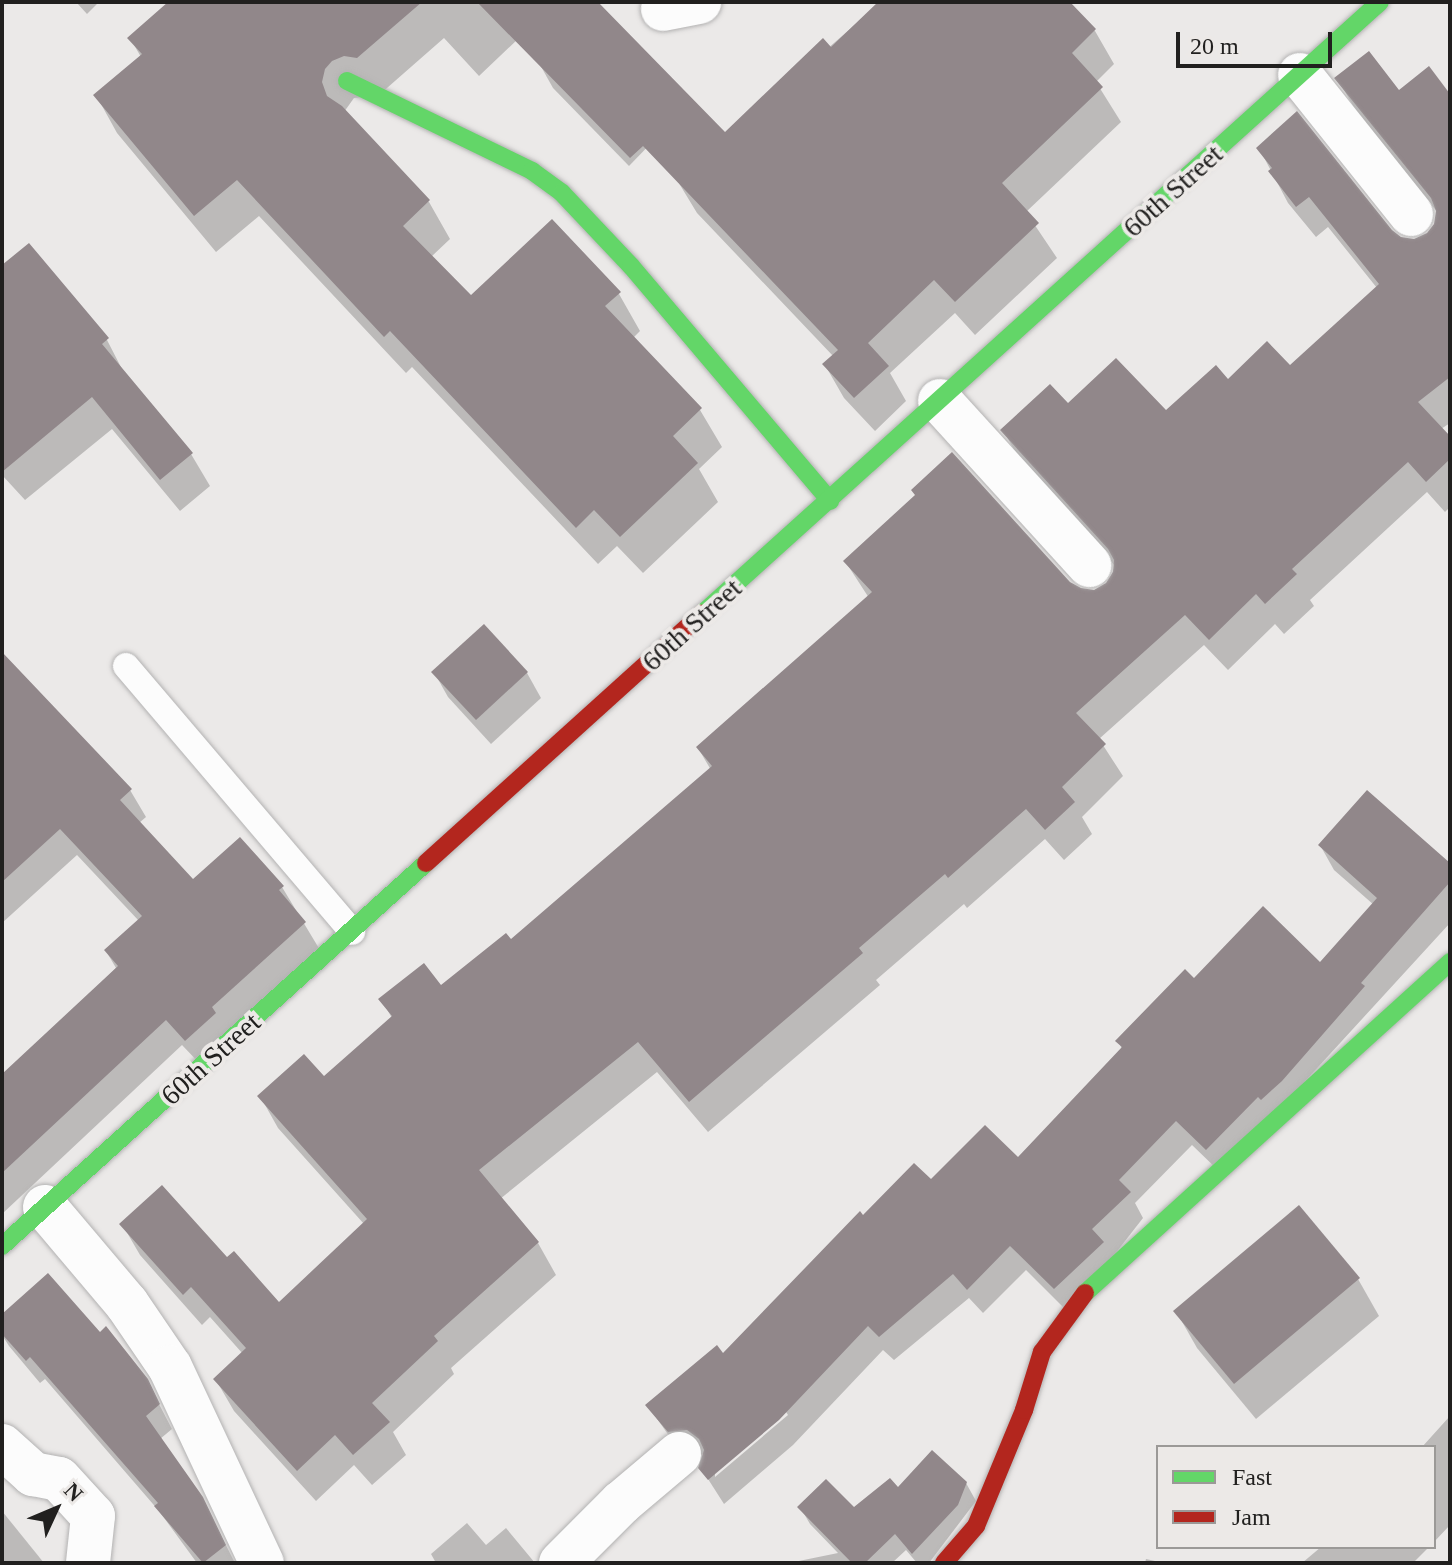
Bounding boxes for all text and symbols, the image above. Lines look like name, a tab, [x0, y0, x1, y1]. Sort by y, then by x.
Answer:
scale bar	[1180, 16, 1336, 66]
text: 20 m	[1190, 33, 1239, 59]
street label: 60th Street	[1108, 130, 1238, 252]
street label: 60th Street	[627, 564, 757, 686]
street label: 60th Street	[146, 998, 276, 1120]
legend	[1156, 1445, 1436, 1549]
text: Fast	[1232, 1464, 1272, 1490]
north arrow	[16, 1469, 96, 1549]
text: N	[59, 1478, 88, 1506]
text: Jam	[1232, 1504, 1271, 1530]

